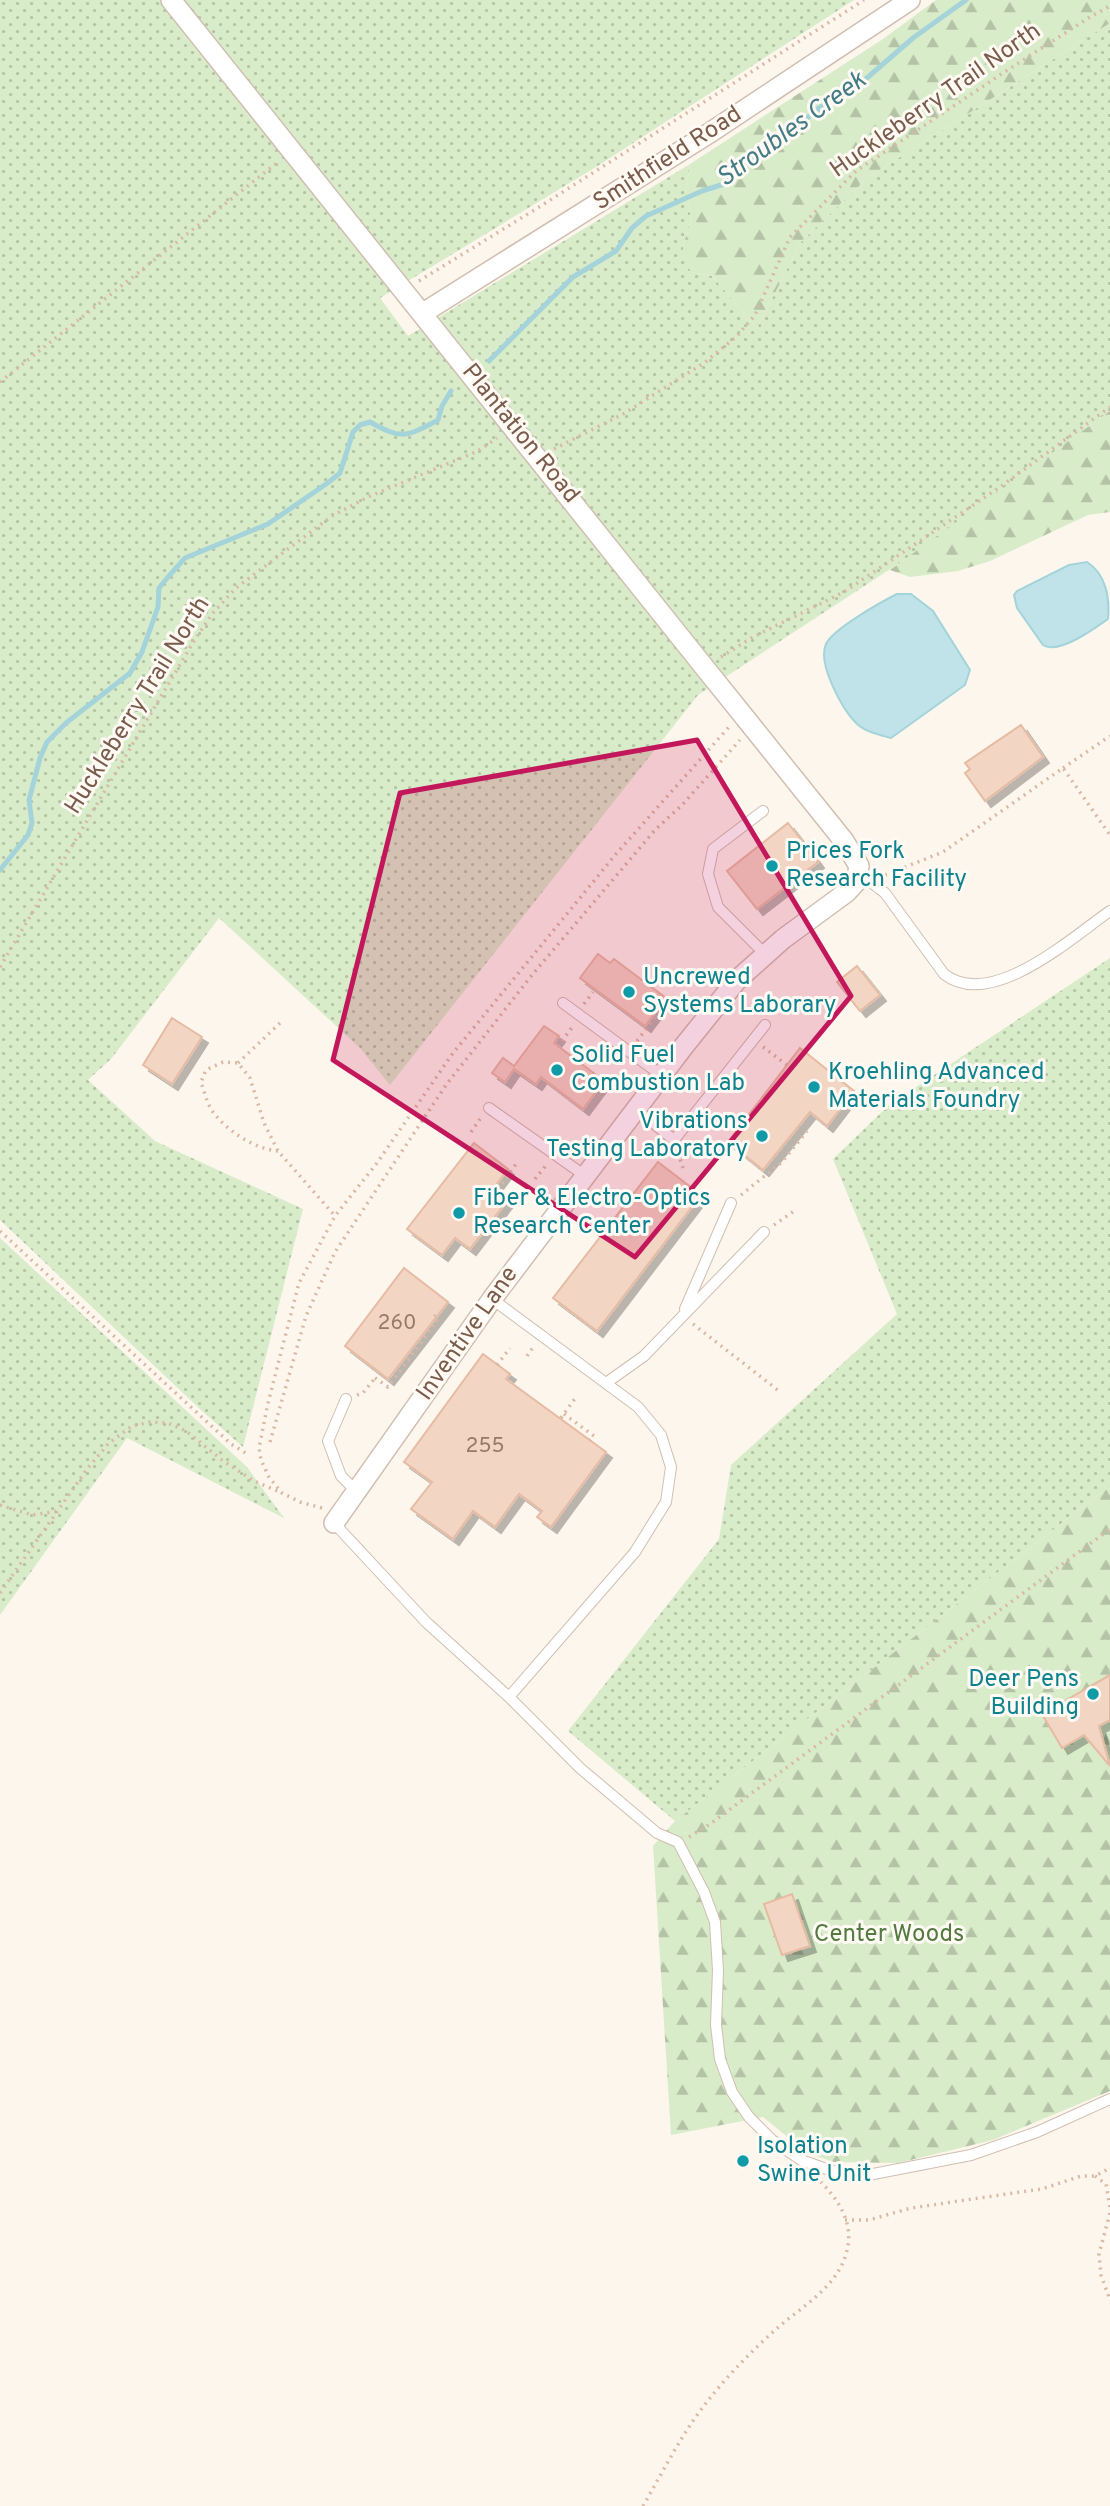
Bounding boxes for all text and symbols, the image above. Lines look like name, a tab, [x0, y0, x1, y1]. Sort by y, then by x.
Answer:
street label: Huckleberry Trail North	[825, 17, 1047, 185]
water label: Stroubles Creek	[711, 64, 874, 195]
street label: Smithfield Road	[588, 100, 748, 218]
street label: Plantation Road	[454, 358, 586, 510]
street label: Huckleberry Trail North	[59, 592, 217, 820]
place label: Prices Fork Research Facility	[786, 837, 967, 895]
marker: Prices Fork Research Facility	[764, 858, 780, 874]
place label: Uncrewed Systems Laborary	[643, 963, 837, 1021]
marker: Uncrewed Systems Laborary	[621, 984, 637, 1000]
place label: Solid Fuel Combustion Lab	[571, 1041, 745, 1099]
place label: Kroehling Advanced Materials Foundry	[828, 1058, 1044, 1116]
marker: Solid Fuel Combustion Lab	[549, 1062, 565, 1078]
marker: Kroehling Advanced Materials Foundry	[806, 1079, 822, 1095]
place label: Vibrations Testing Laboratory	[546, 1107, 748, 1165]
marker: Vibrations Testing Laboratory	[754, 1128, 770, 1144]
place label: Fiber & Electro-Optics Research Center	[473, 1184, 711, 1242]
marker: Fiber & Electro-Optics Research Center	[451, 1205, 467, 1221]
street label: Inventive Lane	[411, 1261, 525, 1407]
house number: 260	[378, 1310, 416, 1337]
house number: 255	[466, 1433, 504, 1460]
place label: Deer Pens Building	[968, 1665, 1079, 1723]
marker: Deer Pens Building	[1085, 1686, 1101, 1702]
park label: Center Woods	[814, 1920, 964, 1950]
place label: Isolation Swine Unit	[757, 2132, 871, 2190]
marker: Isolation Swine Unit	[735, 2153, 751, 2169]

